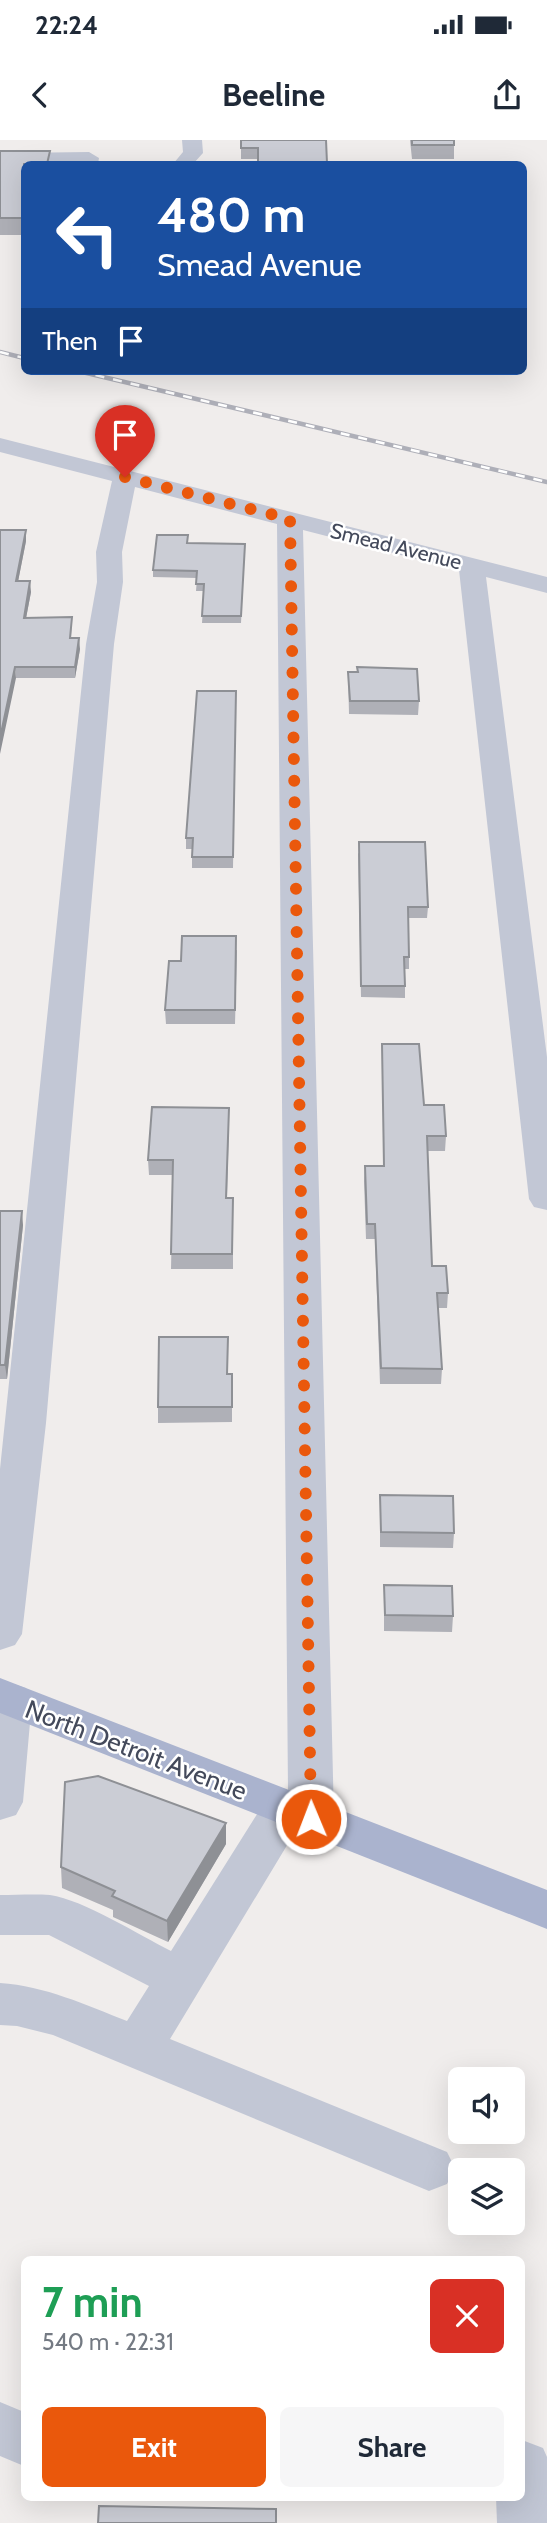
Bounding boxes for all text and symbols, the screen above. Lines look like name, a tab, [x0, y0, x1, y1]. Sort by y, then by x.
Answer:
text: 22:24	[35, 9, 98, 41]
text: Beeline	[222, 75, 325, 114]
icon: back	[21, 76, 59, 114]
icon: share	[488, 76, 526, 114]
text: 480 m	[157, 185, 305, 244]
icon: left	[42, 189, 133, 280]
text: Smead Avenue	[157, 245, 362, 284]
icon: arrive	[112, 322, 150, 360]
text: Then	[42, 325, 98, 357]
pin	[95, 405, 155, 477]
icon: arrive	[106, 416, 144, 454]
street label: Smead Avenue	[328, 518, 464, 574]
street label: North Detroit Avenue	[21, 1693, 251, 1807]
position arrow	[274, 1782, 348, 1856]
map controls	[448, 2067, 525, 2235]
button: sound	[448, 2067, 525, 2144]
button: layers	[448, 2158, 525, 2235]
text: 7 min	[42, 2276, 143, 2328]
button: close	[430, 2279, 504, 2353]
text: 540 m · 22:31	[42, 2328, 174, 2356]
button: Exit	[42, 2407, 266, 2487]
button: Share	[280, 2407, 504, 2487]

